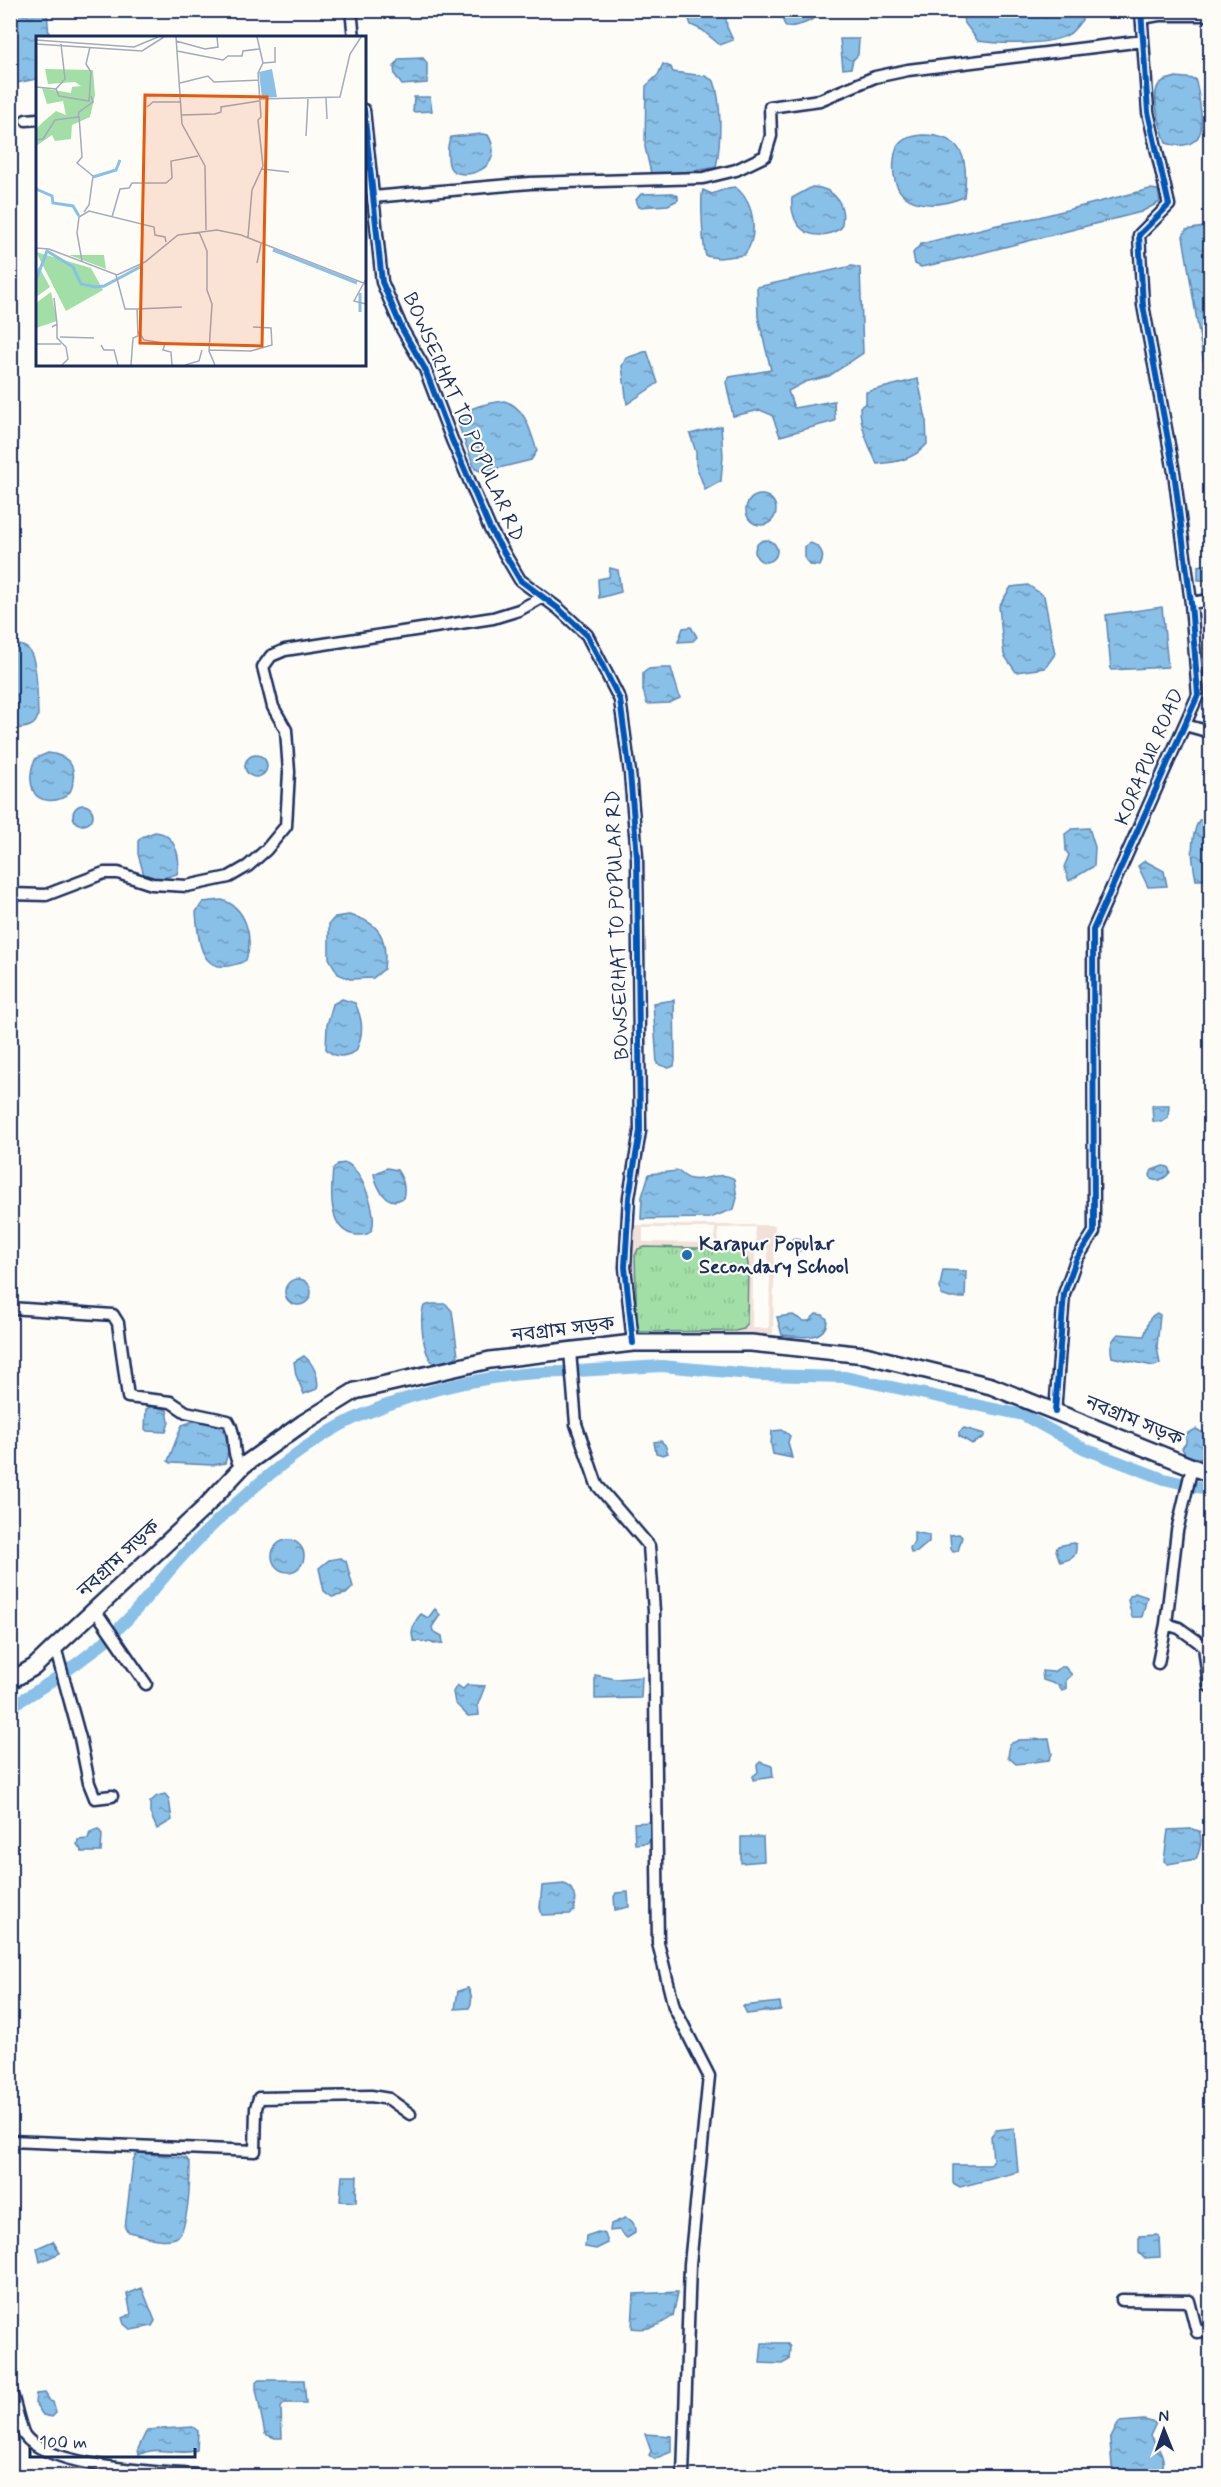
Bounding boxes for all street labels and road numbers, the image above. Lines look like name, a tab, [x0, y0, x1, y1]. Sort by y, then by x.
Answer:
street label: BOWSERHAT TO POPULAR RD	[396, 288, 530, 546]
street label: KORAPUR ROAD	[1109, 684, 1191, 830]
street label: BOWSERHAT TO POPULAR RD	[600, 790, 636, 1060]
street label: নবগ্রাম সড়ক	[509, 1310, 617, 1350]
street label: নবগ্রাম সড়ক	[1080, 1389, 1188, 1453]
street label: নবগ্রাম সড়ক	[71, 1513, 167, 1605]

